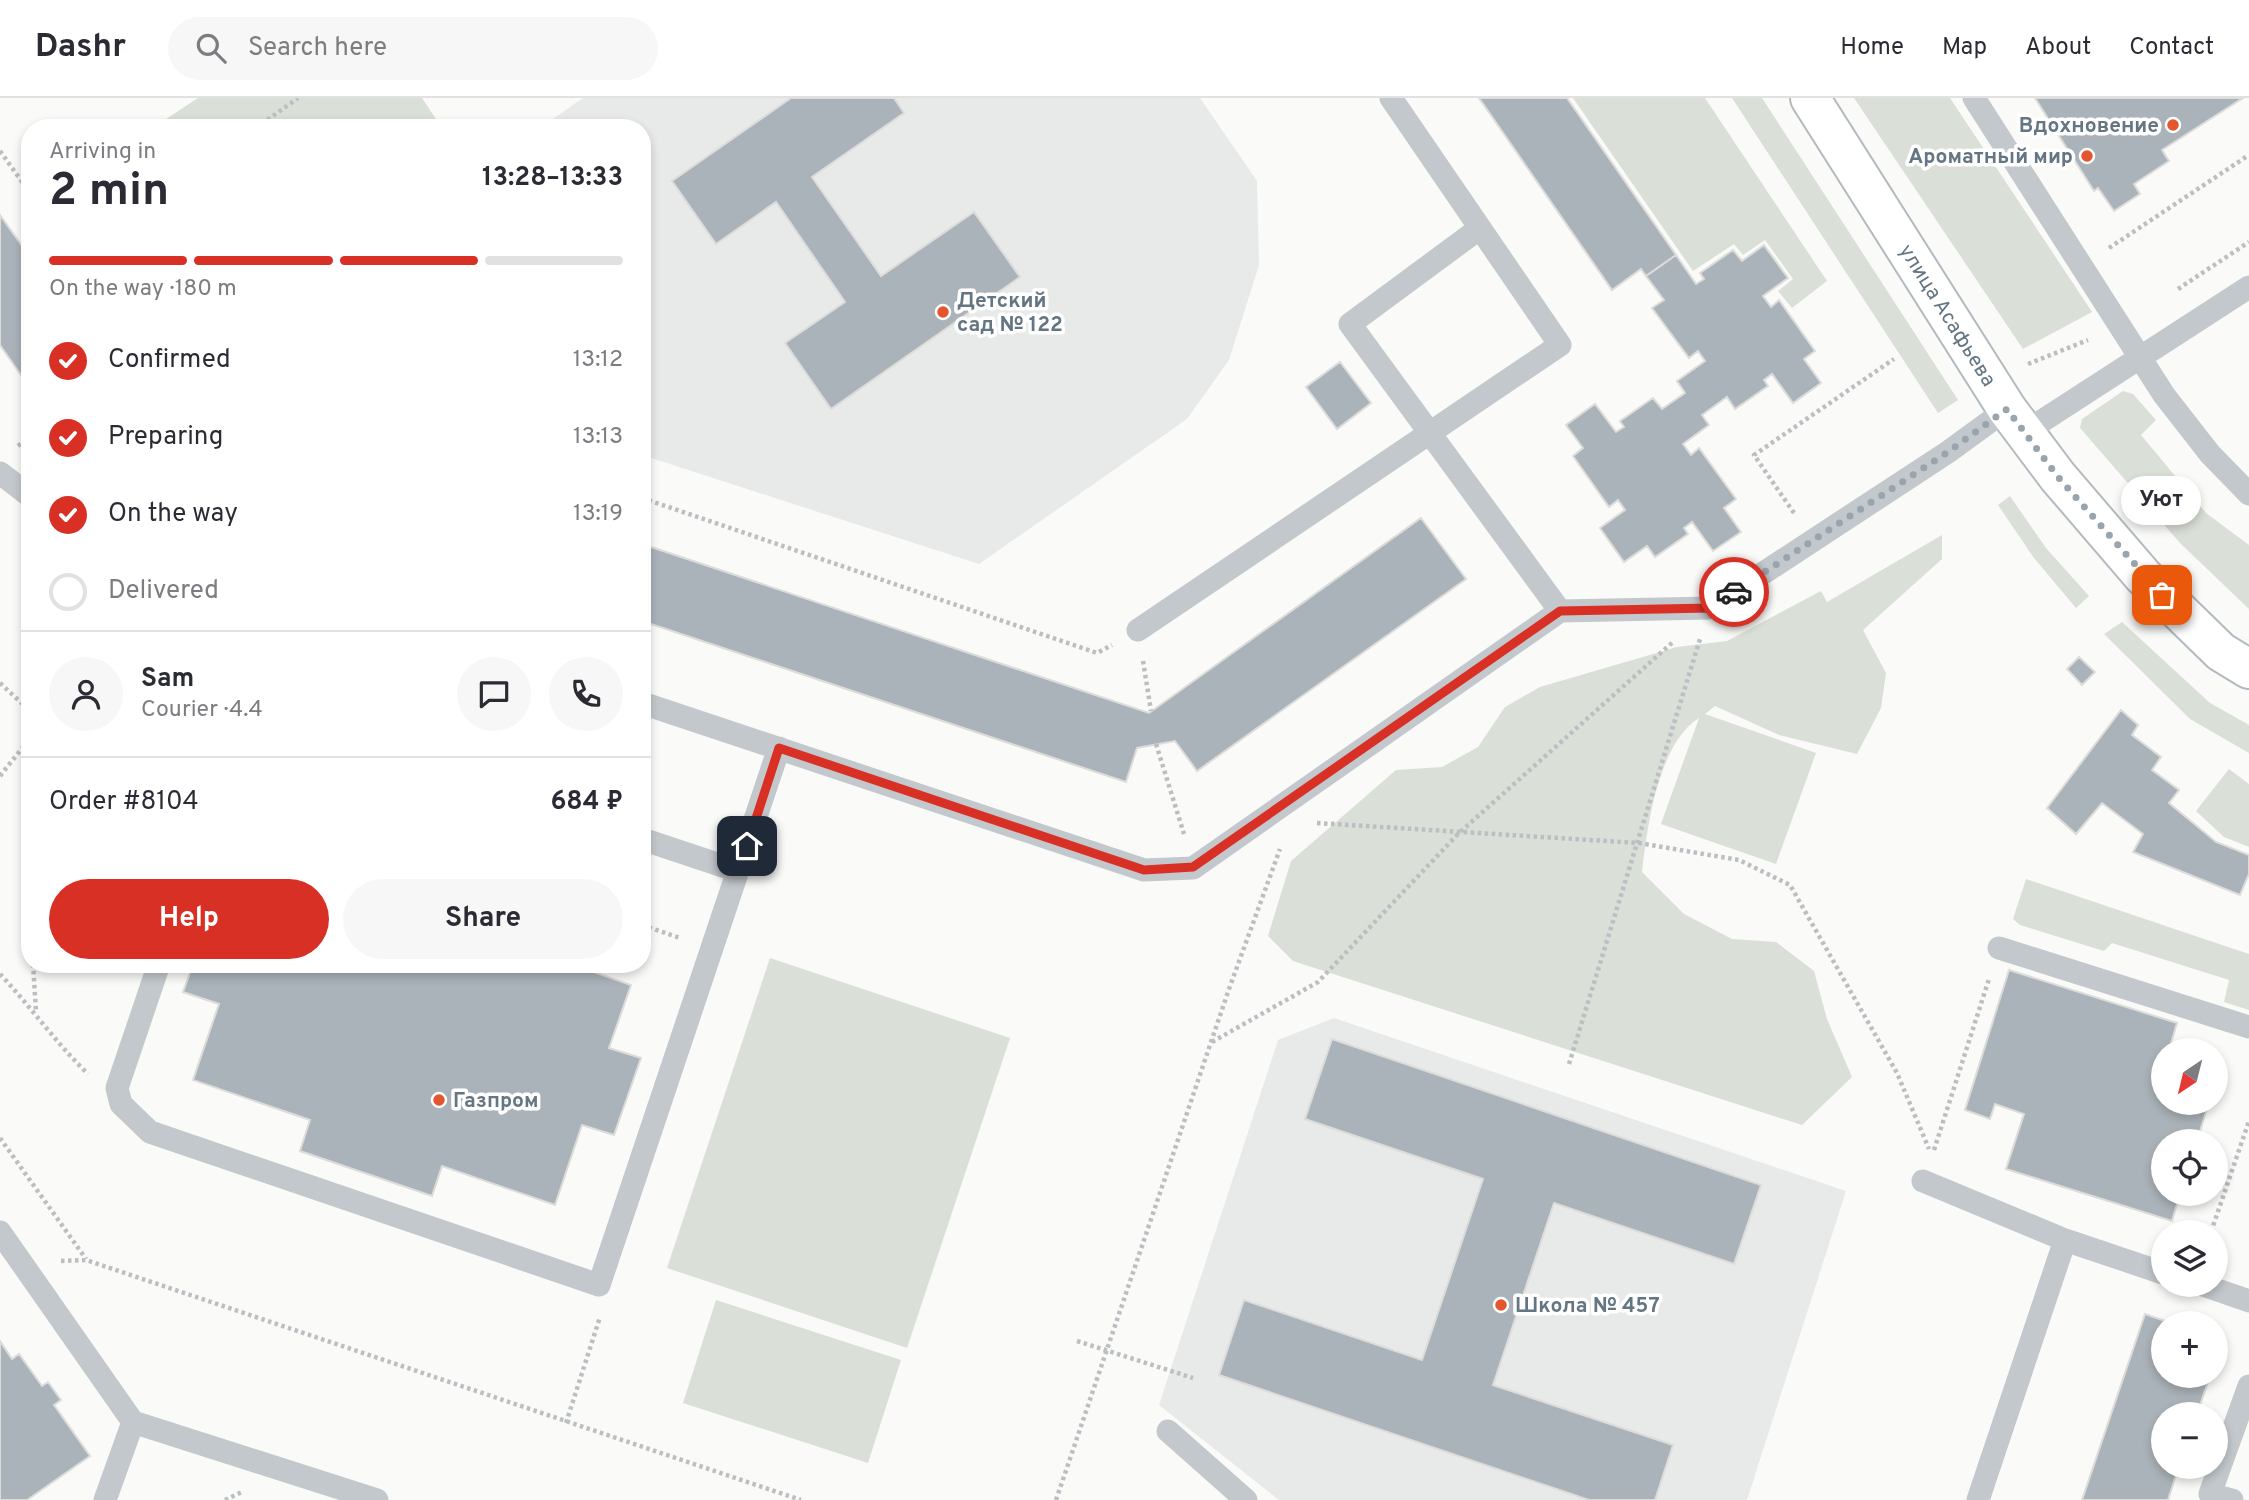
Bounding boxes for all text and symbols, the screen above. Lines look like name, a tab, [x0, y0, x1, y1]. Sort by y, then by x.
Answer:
search box	[168, 17, 658, 80]
text: Dashr	[35, 27, 126, 69]
icon: search	[192, 29, 230, 67]
text: Search here	[248, 32, 387, 65]
text: Home	[1840, 33, 1904, 63]
text: Map	[1942, 33, 1987, 63]
text: About	[2025, 33, 2091, 63]
text: Contact	[2129, 33, 2214, 63]
place label: Вдохновение	[2019, 113, 2159, 140]
marker: Вдохновение	[2165, 117, 2181, 133]
text: Arriving in	[49, 138, 156, 167]
place label: Ароматный мир	[1908, 144, 2073, 171]
marker: Ароматный мир	[2079, 148, 2095, 164]
text: 13:28–13:33	[482, 162, 623, 195]
text: 2 min	[49, 163, 169, 222]
street label: улица Асафьева	[1892, 239, 2001, 392]
text: On the way · 180 m	[49, 275, 237, 304]
place label: Детский сад № 122	[957, 288, 1063, 339]
marker: Детский сад № 122	[935, 304, 951, 320]
icon: check	[49, 342, 87, 380]
text: Confirmed	[108, 344, 231, 377]
text: 13:12	[573, 346, 623, 375]
icon: check	[49, 419, 87, 457]
text: Preparing	[108, 421, 223, 454]
text: 13:13	[573, 423, 623, 452]
callout: Уют	[2122, 476, 2202, 525]
text: Уют	[2139, 486, 2183, 515]
icon: check	[49, 496, 87, 534]
text: On the way	[108, 498, 238, 531]
text: 13:19	[573, 500, 623, 529]
courier	[1699, 557, 1769, 627]
pin	[2132, 565, 2192, 625]
icon: car	[1715, 573, 1753, 611]
text: Delivered	[108, 575, 219, 608]
icon: bag	[2143, 576, 2181, 614]
button: person	[49, 657, 123, 731]
button: chat	[457, 657, 531, 731]
button: phone	[549, 657, 623, 731]
text: Sam	[141, 663, 194, 696]
text: Courier · 4.4	[141, 696, 263, 725]
text: Order #8104	[49, 786, 199, 819]
text: 684 ₽	[550, 786, 623, 819]
pin	[717, 816, 777, 876]
icon: home	[728, 827, 766, 865]
button: Help	[49, 879, 329, 959]
button: Share	[343, 879, 623, 959]
north arrow	[2151, 1038, 2228, 1115]
map controls	[2151, 1038, 2228, 1479]
place label: Газпром	[453, 1088, 539, 1115]
marker: Газпром	[431, 1092, 447, 1108]
button: locate	[2151, 1129, 2228, 1206]
button: layers	[2151, 1220, 2228, 1297]
place label: Школа № 457	[1515, 1293, 1660, 1320]
marker: Школа № 457	[1493, 1297, 1509, 1313]
button: +	[2151, 1311, 2228, 1388]
button: −	[2151, 1402, 2228, 1479]

